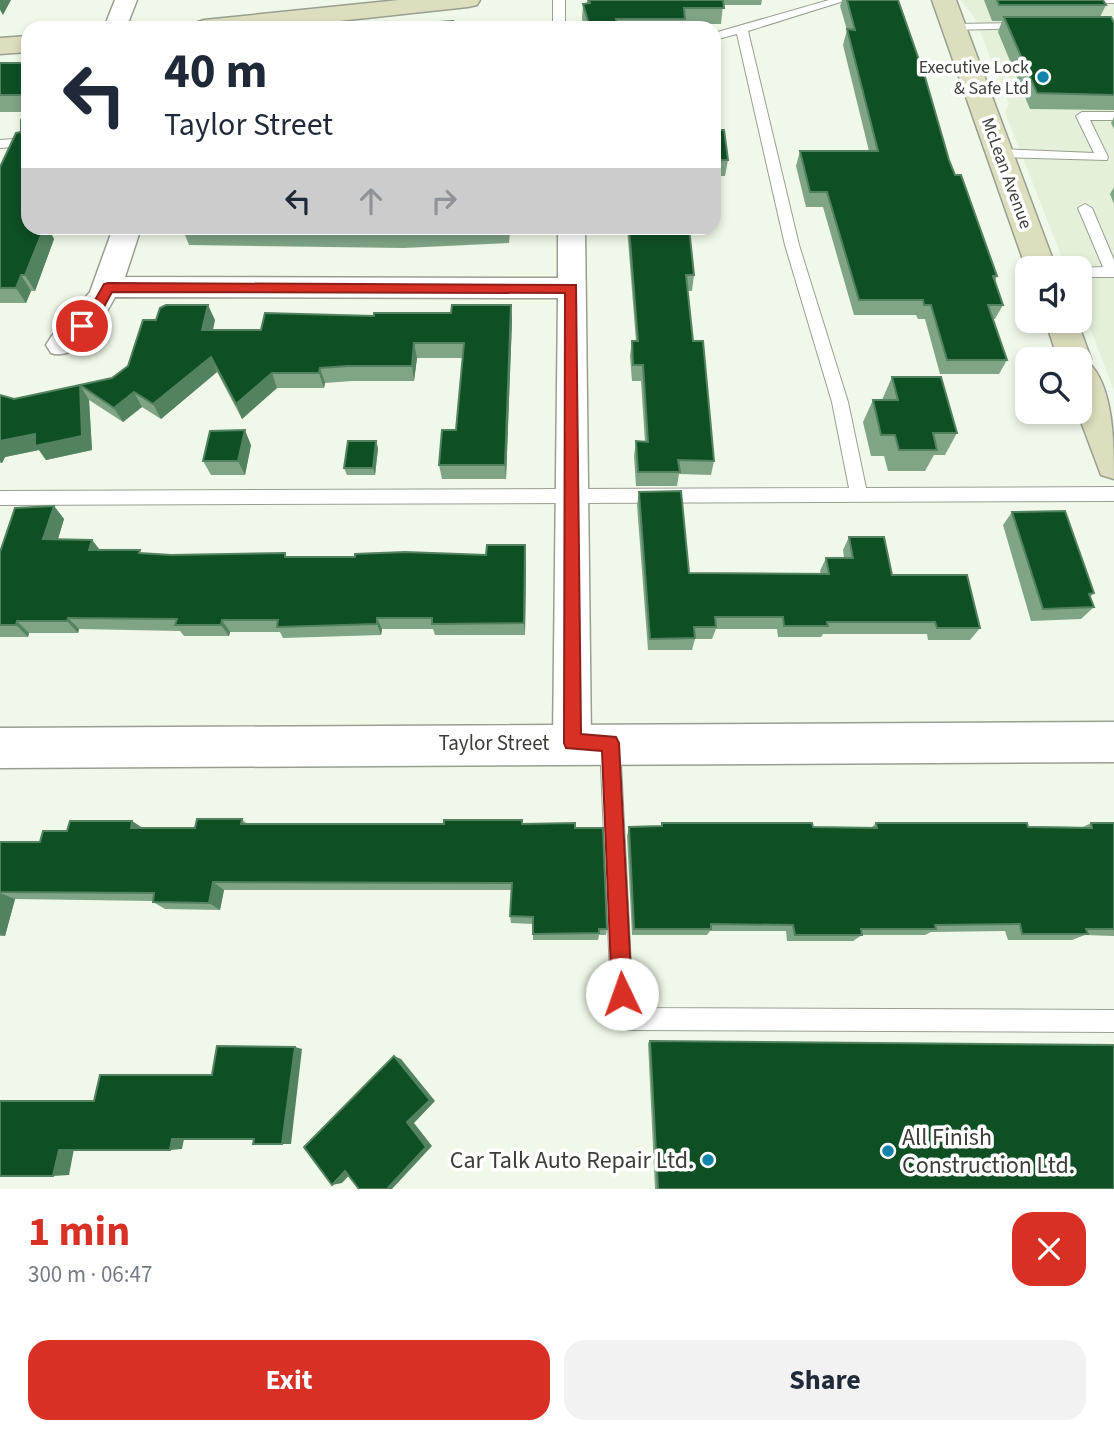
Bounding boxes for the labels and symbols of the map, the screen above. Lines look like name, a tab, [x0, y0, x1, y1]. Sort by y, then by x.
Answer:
place label: Executive Lock & Safe Ltd	[919, 55, 1029, 101]
marker: Executive Lock & Safe Ltd	[1035, 69, 1051, 85]
street label: McLean Avenue	[975, 114, 1038, 232]
pin	[52, 296, 112, 356]
street label: Taylor Street	[439, 728, 549, 758]
position arrow	[585, 957, 659, 1031]
place label: All Finish Construction Ltd.	[902, 1120, 1075, 1183]
place label: Car Talk Auto Repair Ltd.	[450, 1143, 694, 1178]
marker: All Finish Construction Ltd.	[880, 1143, 896, 1159]
marker: Car Talk Auto Repair Ltd.	[700, 1152, 716, 1168]

